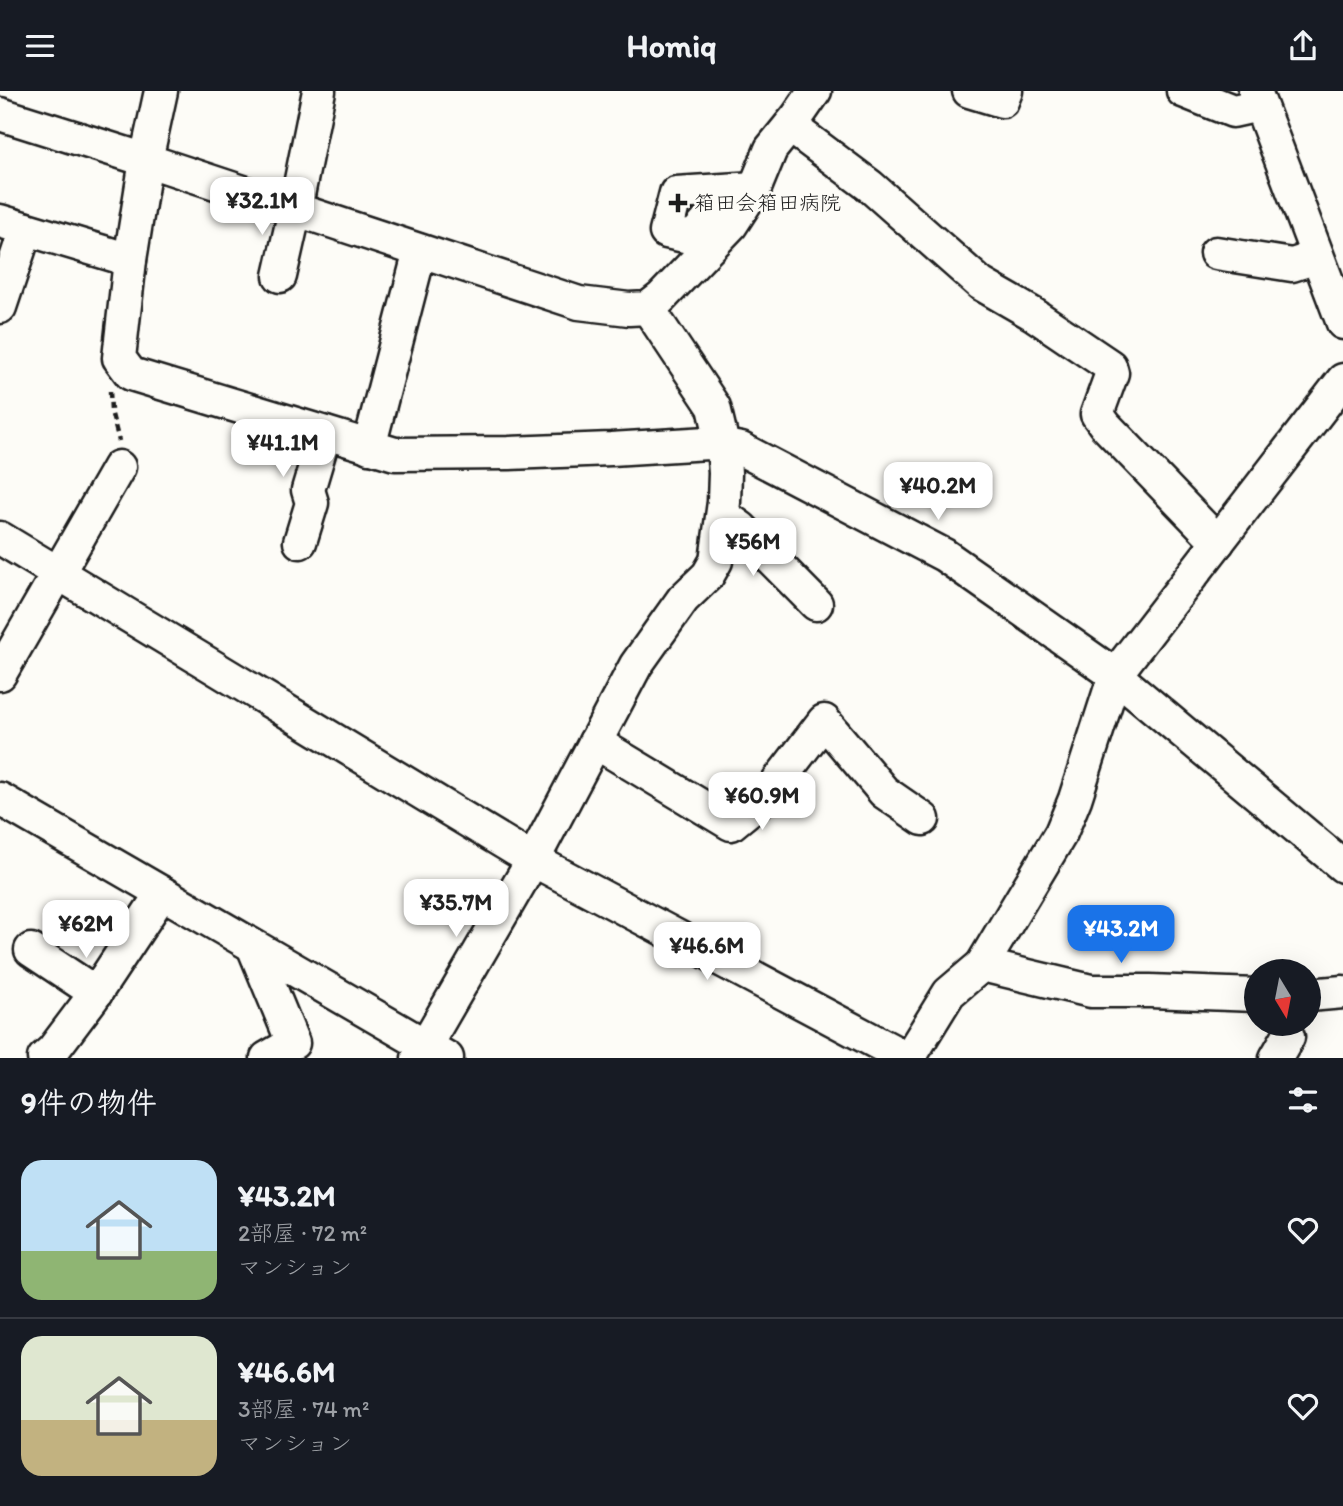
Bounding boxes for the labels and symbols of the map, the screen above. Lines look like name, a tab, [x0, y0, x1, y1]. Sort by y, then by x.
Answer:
pin: ¥32.1M	[205, 177, 319, 237]
place label: 箱田会箱田病院	[694, 190, 841, 215]
marker: 箱田会箱田病院	[668, 193, 688, 213]
pin: ¥41.1M	[226, 419, 340, 479]
pin: ¥40.2M	[881, 463, 995, 522]
pin: ¥56M	[712, 519, 794, 578]
pin: ¥60.9M	[705, 773, 819, 832]
pin: ¥35.7M	[399, 879, 513, 939]
pin: ¥62M	[45, 901, 127, 960]
pin: ¥43.2M	[1064, 905, 1178, 965]
pin: ¥46.6M	[650, 923, 764, 982]
north arrow	[1244, 959, 1321, 1036]

